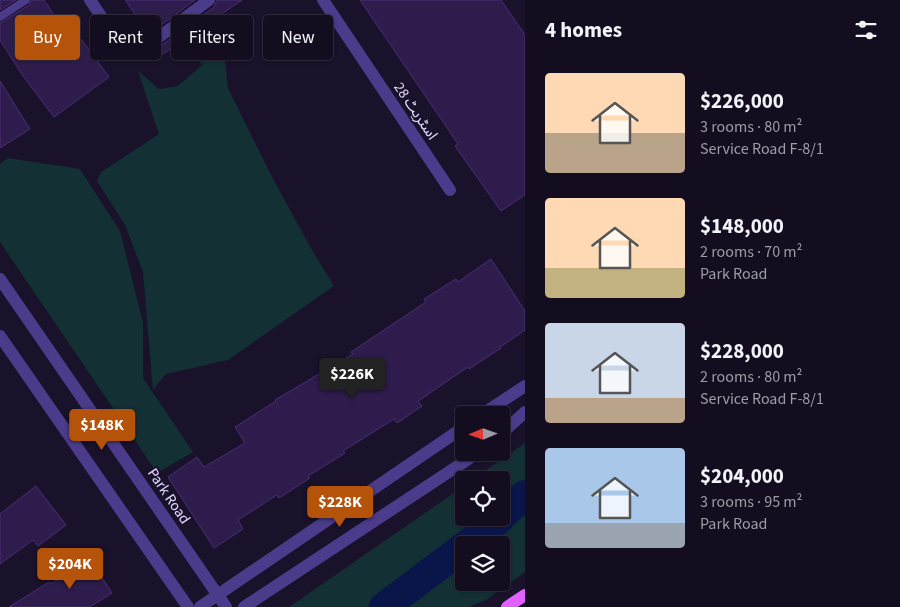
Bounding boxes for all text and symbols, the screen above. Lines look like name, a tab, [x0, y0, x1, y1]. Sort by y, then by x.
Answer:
chip: Buy	[15, 15, 80, 60]
chip: Rent	[90, 15, 161, 60]
chip: Filters	[171, 15, 253, 60]
chip: New	[263, 15, 333, 60]
text: 4 homes	[545, 15, 622, 45]
icon: filters	[852, 16, 880, 44]
street label: اسٹریٹ 28	[389, 78, 443, 144]
text: $226,000	[700, 86, 784, 116]
icon: home	[585, 93, 645, 153]
text: 3 rooms · 80 m²	[700, 116, 802, 138]
text: Service Road F-8/1	[700, 138, 824, 160]
text: $148,000	[700, 211, 784, 241]
icon: home	[585, 218, 645, 278]
text: 2 rooms · 70 m²	[700, 241, 802, 263]
text: Park Road	[700, 263, 767, 285]
text: $228,000	[700, 336, 784, 366]
icon: home	[585, 343, 645, 403]
pin: $226K	[317, 358, 387, 400]
text: $226K	[330, 363, 374, 385]
text: 2 rooms · 80 m²	[700, 366, 802, 388]
text: Service Road F-8/1	[700, 388, 824, 410]
north arrow	[455, 406, 510, 461]
map controls	[455, 406, 510, 591]
pin: $148K	[67, 408, 137, 451]
text: $148K	[80, 414, 124, 436]
text: $204,000	[700, 461, 784, 491]
street label: Park Road	[142, 464, 195, 528]
icon: home	[585, 468, 645, 528]
button: locate	[455, 471, 510, 526]
pin: $228K	[305, 486, 375, 528]
text: $228K	[318, 491, 362, 513]
text: 3 rooms · 95 m²	[700, 491, 802, 513]
text: Park Road	[700, 513, 767, 535]
button: layers	[455, 536, 510, 591]
pin: $204K	[35, 548, 105, 590]
text: $204K	[48, 553, 92, 575]

